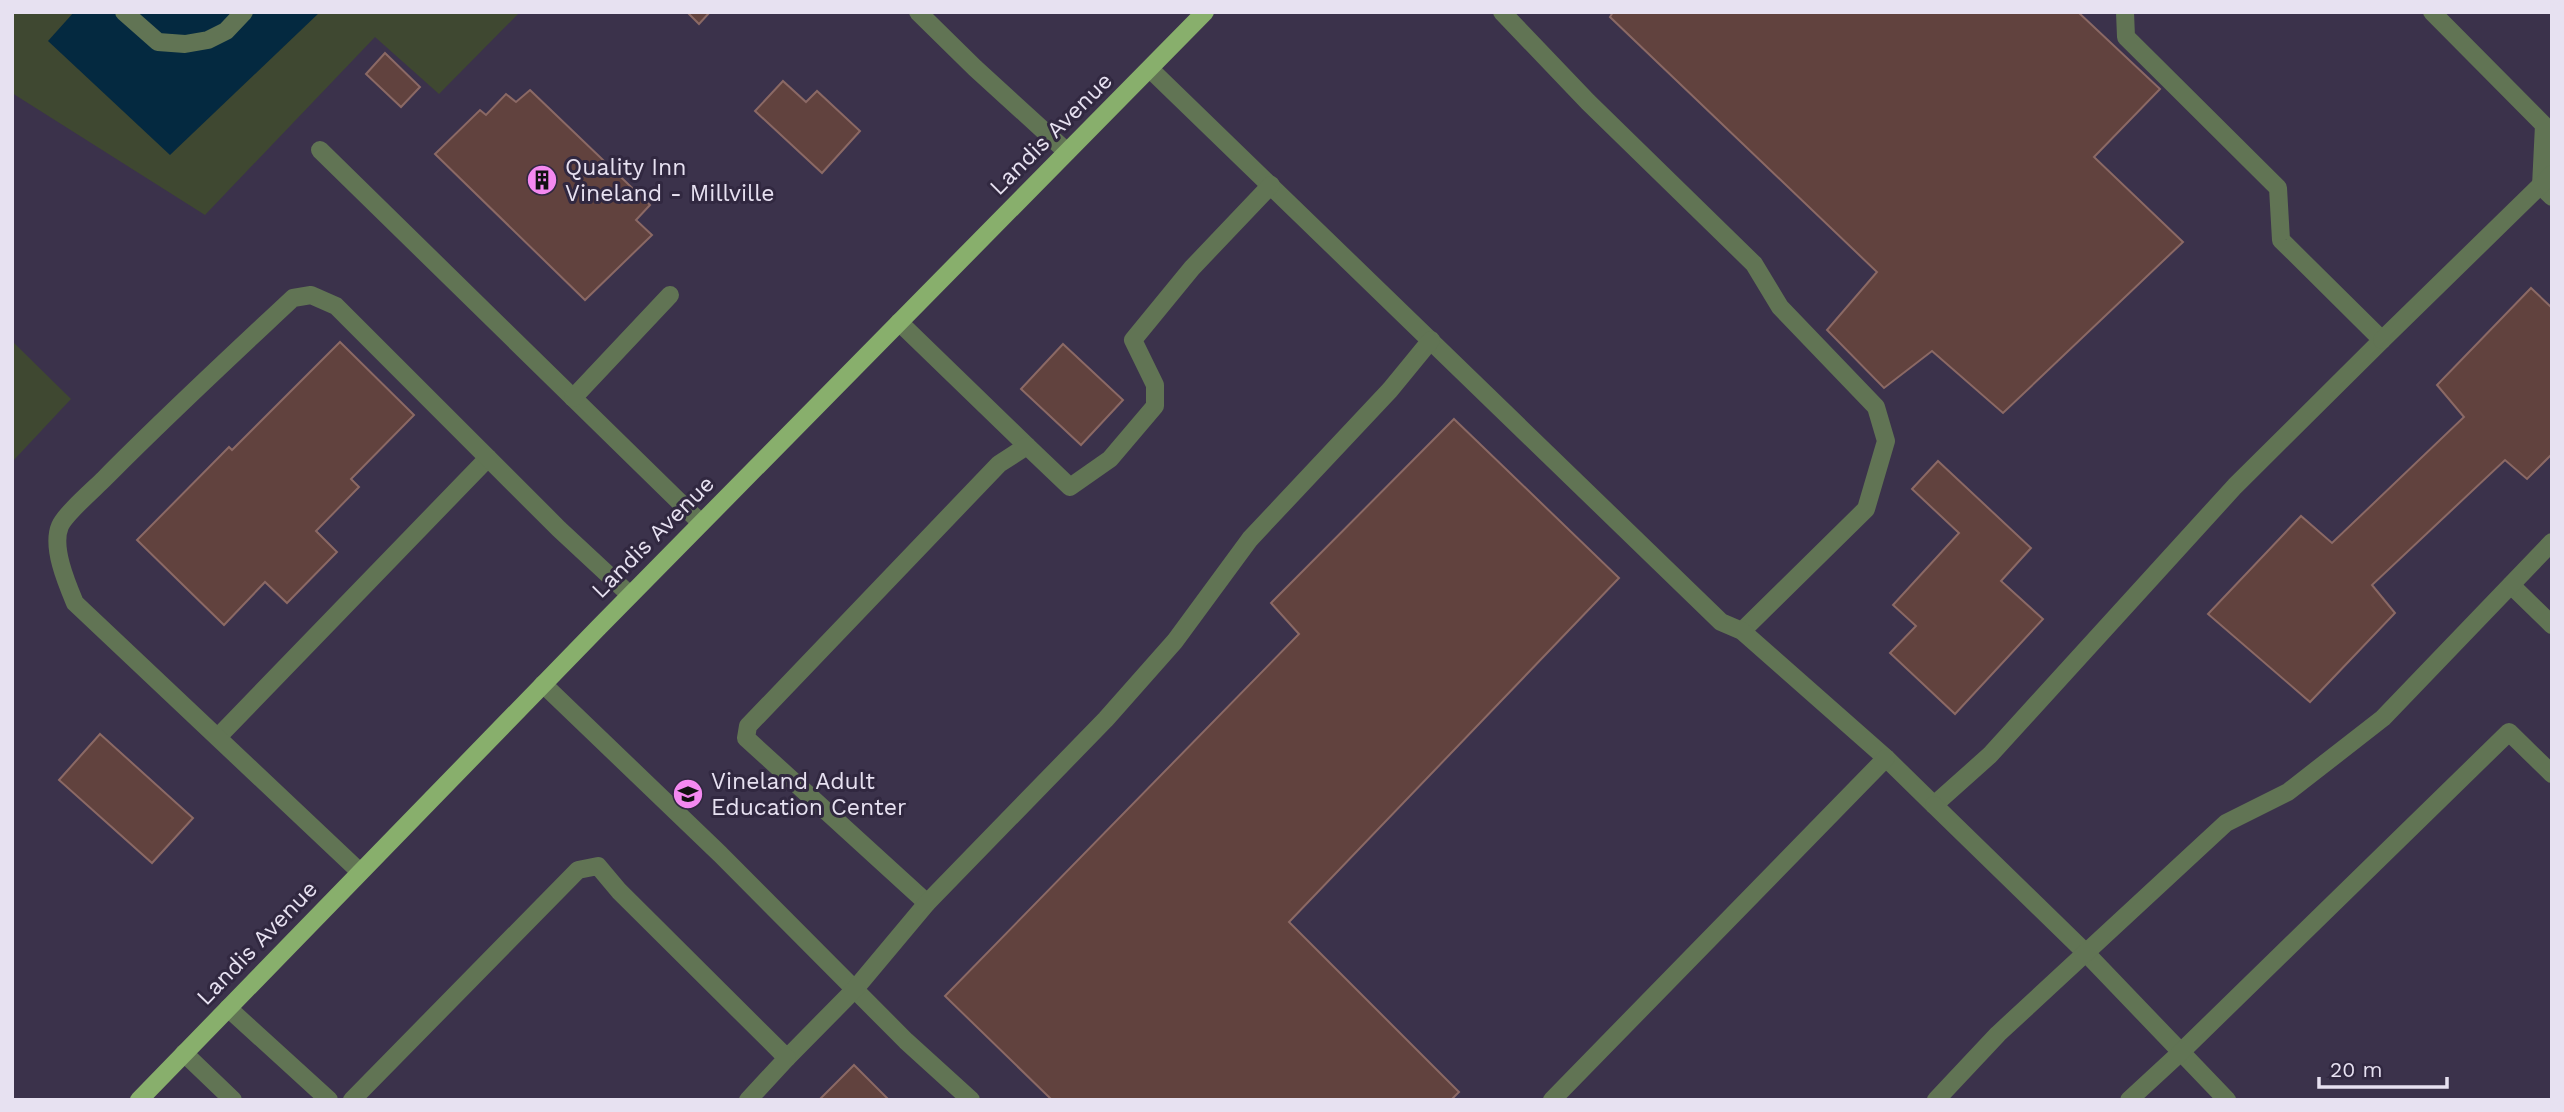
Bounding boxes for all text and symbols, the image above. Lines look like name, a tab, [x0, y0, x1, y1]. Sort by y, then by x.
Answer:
street label: Landis Avenue	[984, 67, 1118, 201]
place label: Quality Inn Vineland - Millville	[565, 154, 774, 207]
building icon: Quality Inn Vineland - Millville	[525, 163, 559, 197]
street label: Landis Avenue	[586, 470, 720, 604]
place label: Vineland Adult Education Center	[711, 768, 906, 821]
school or university icon: Vineland Adult Education Center	[671, 777, 705, 811]
street label: Landis Avenue	[191, 875, 323, 1011]
scale bar	[2319, 1046, 2447, 1090]
text: 20 m	[2330, 1057, 2382, 1082]

